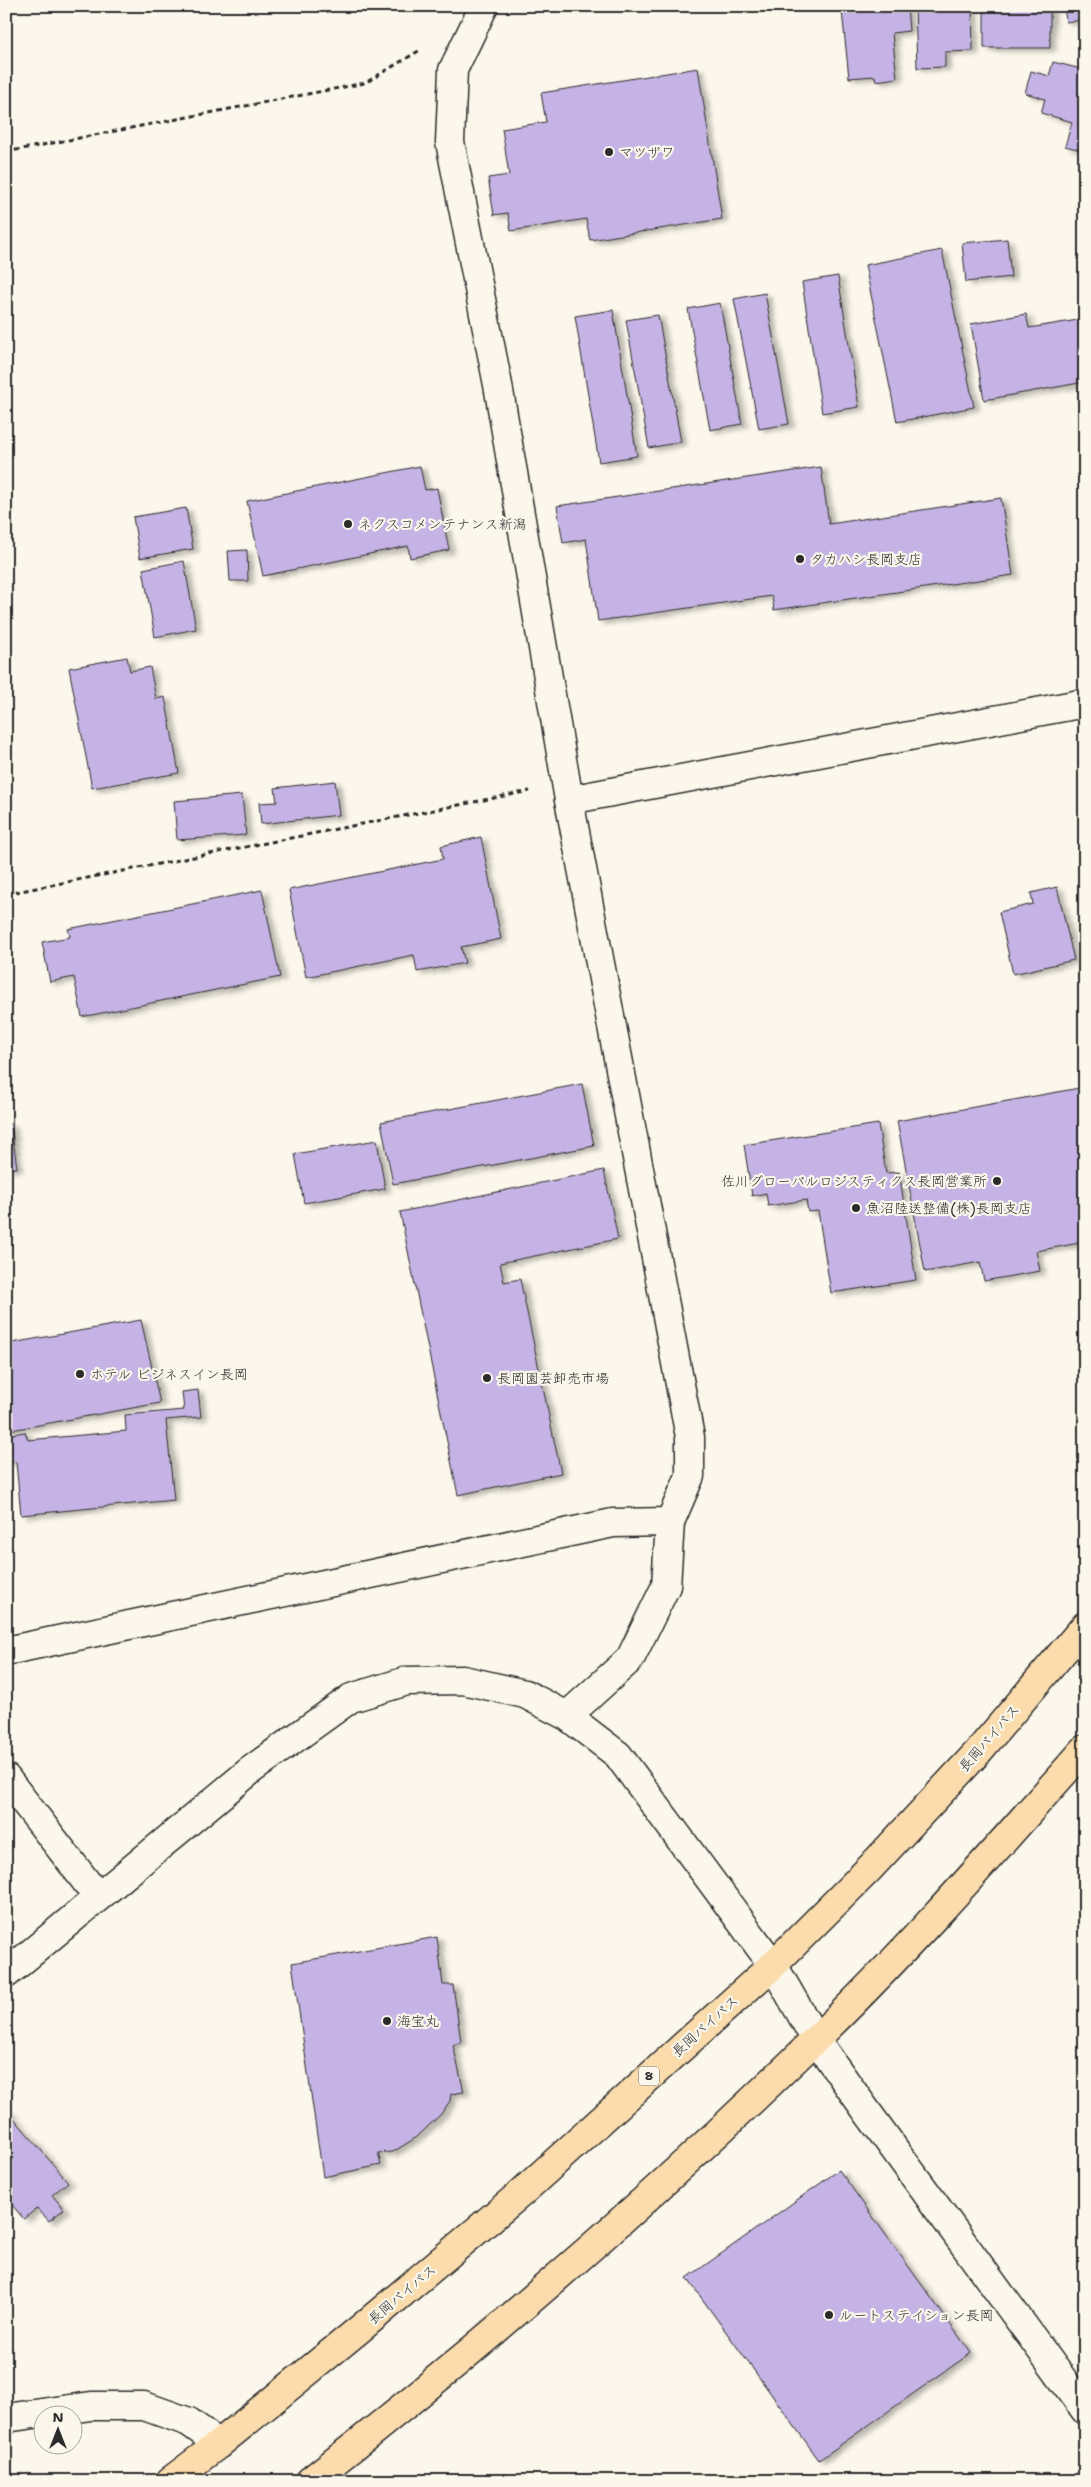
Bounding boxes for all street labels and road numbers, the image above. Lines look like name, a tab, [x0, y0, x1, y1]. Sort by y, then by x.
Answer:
street label: 長岡バイパス	[955, 1700, 1023, 1776]
street label: 長岡バイパス	[668, 1991, 742, 2061]
road number: 8	[639, 2066, 659, 2086]
street label: 長岡バイパス	[364, 2260, 440, 2328]

